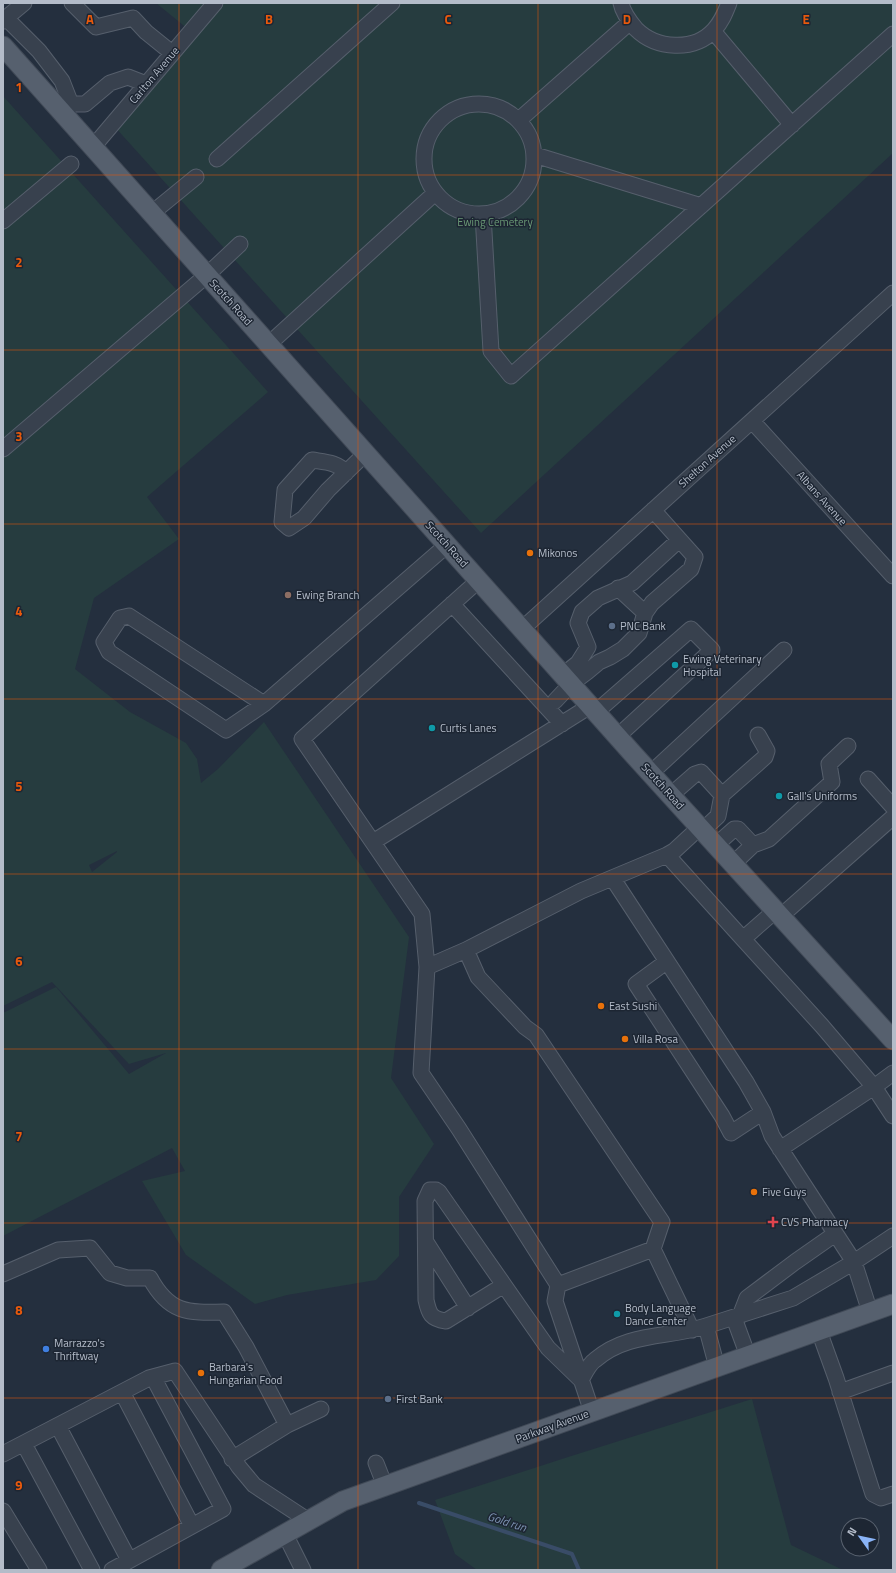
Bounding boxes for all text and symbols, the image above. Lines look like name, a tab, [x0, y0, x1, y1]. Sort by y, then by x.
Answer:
text: A	[86, 9, 94, 29]
text: B	[265, 9, 273, 29]
text: C	[444, 9, 452, 29]
text: D	[623, 9, 631, 29]
text: E	[802, 9, 810, 29]
street label: Carlton Avenue	[125, 43, 183, 107]
text: 1	[15, 77, 23, 97]
park label: Ewing Cemetery	[457, 214, 533, 230]
text: 2	[15, 252, 23, 272]
street label: Scotch Road	[206, 275, 256, 329]
text: 3	[15, 426, 23, 446]
street label: Shelton Avenue	[675, 431, 740, 491]
street label: Albans Avenue	[793, 467, 851, 529]
street label: Scotch Road	[422, 517, 472, 571]
place label: Mikonos	[538, 545, 577, 561]
marker: Mikonos	[525, 548, 535, 558]
place label: Ewing Branch	[296, 587, 360, 603]
marker: Ewing Branch	[283, 590, 293, 600]
text: 4	[15, 601, 23, 621]
place label: PNC Bank	[620, 618, 667, 634]
marker: PNC Bank	[607, 621, 617, 631]
place label: Ewing Veterinary Hospital	[683, 651, 762, 680]
marker: Ewing Veterinary Hospital	[670, 660, 680, 670]
place label: Curtis Lanes	[440, 720, 497, 736]
marker: Curtis Lanes	[427, 723, 437, 733]
street label: Scotch Road	[638, 759, 688, 813]
text: 5	[15, 776, 23, 796]
place label: Gall's Uniforms	[787, 788, 857, 804]
marker: Gall's Uniforms	[774, 791, 784, 801]
text: 6	[15, 951, 23, 971]
place label: East Sushi	[609, 998, 657, 1014]
marker: East Sushi	[596, 1001, 606, 1011]
place label: Villa Rosa	[633, 1031, 678, 1047]
marker: Villa Rosa	[620, 1034, 630, 1044]
text: 7	[15, 1126, 23, 1146]
place label: Five Guys	[762, 1184, 806, 1200]
marker: Five Guys	[749, 1187, 759, 1197]
place label: CVS Pharmacy	[781, 1214, 849, 1230]
marker: CVS Pharmacy	[768, 1217, 778, 1227]
text: 8	[15, 1300, 23, 1320]
place label: Body Language Dance Center	[625, 1300, 696, 1329]
marker: Body Language Dance Center	[612, 1309, 622, 1319]
place label: Marrazzo's Thriftway	[54, 1335, 105, 1364]
marker: Marrazzo's Thriftway	[41, 1344, 51, 1354]
place label: Barbara's Hungarian Food	[209, 1359, 283, 1388]
marker: Barbara's Hungarian Food	[196, 1368, 206, 1378]
place label: First Bank	[396, 1391, 444, 1407]
marker: First Bank	[383, 1394, 393, 1404]
street label: Parkway Avenue	[513, 1405, 591, 1447]
text: 9	[15, 1475, 23, 1495]
water label: Gold run	[485, 1506, 530, 1537]
north arrow	[840, 1517, 880, 1557]
text: N	[843, 1524, 860, 1539]

